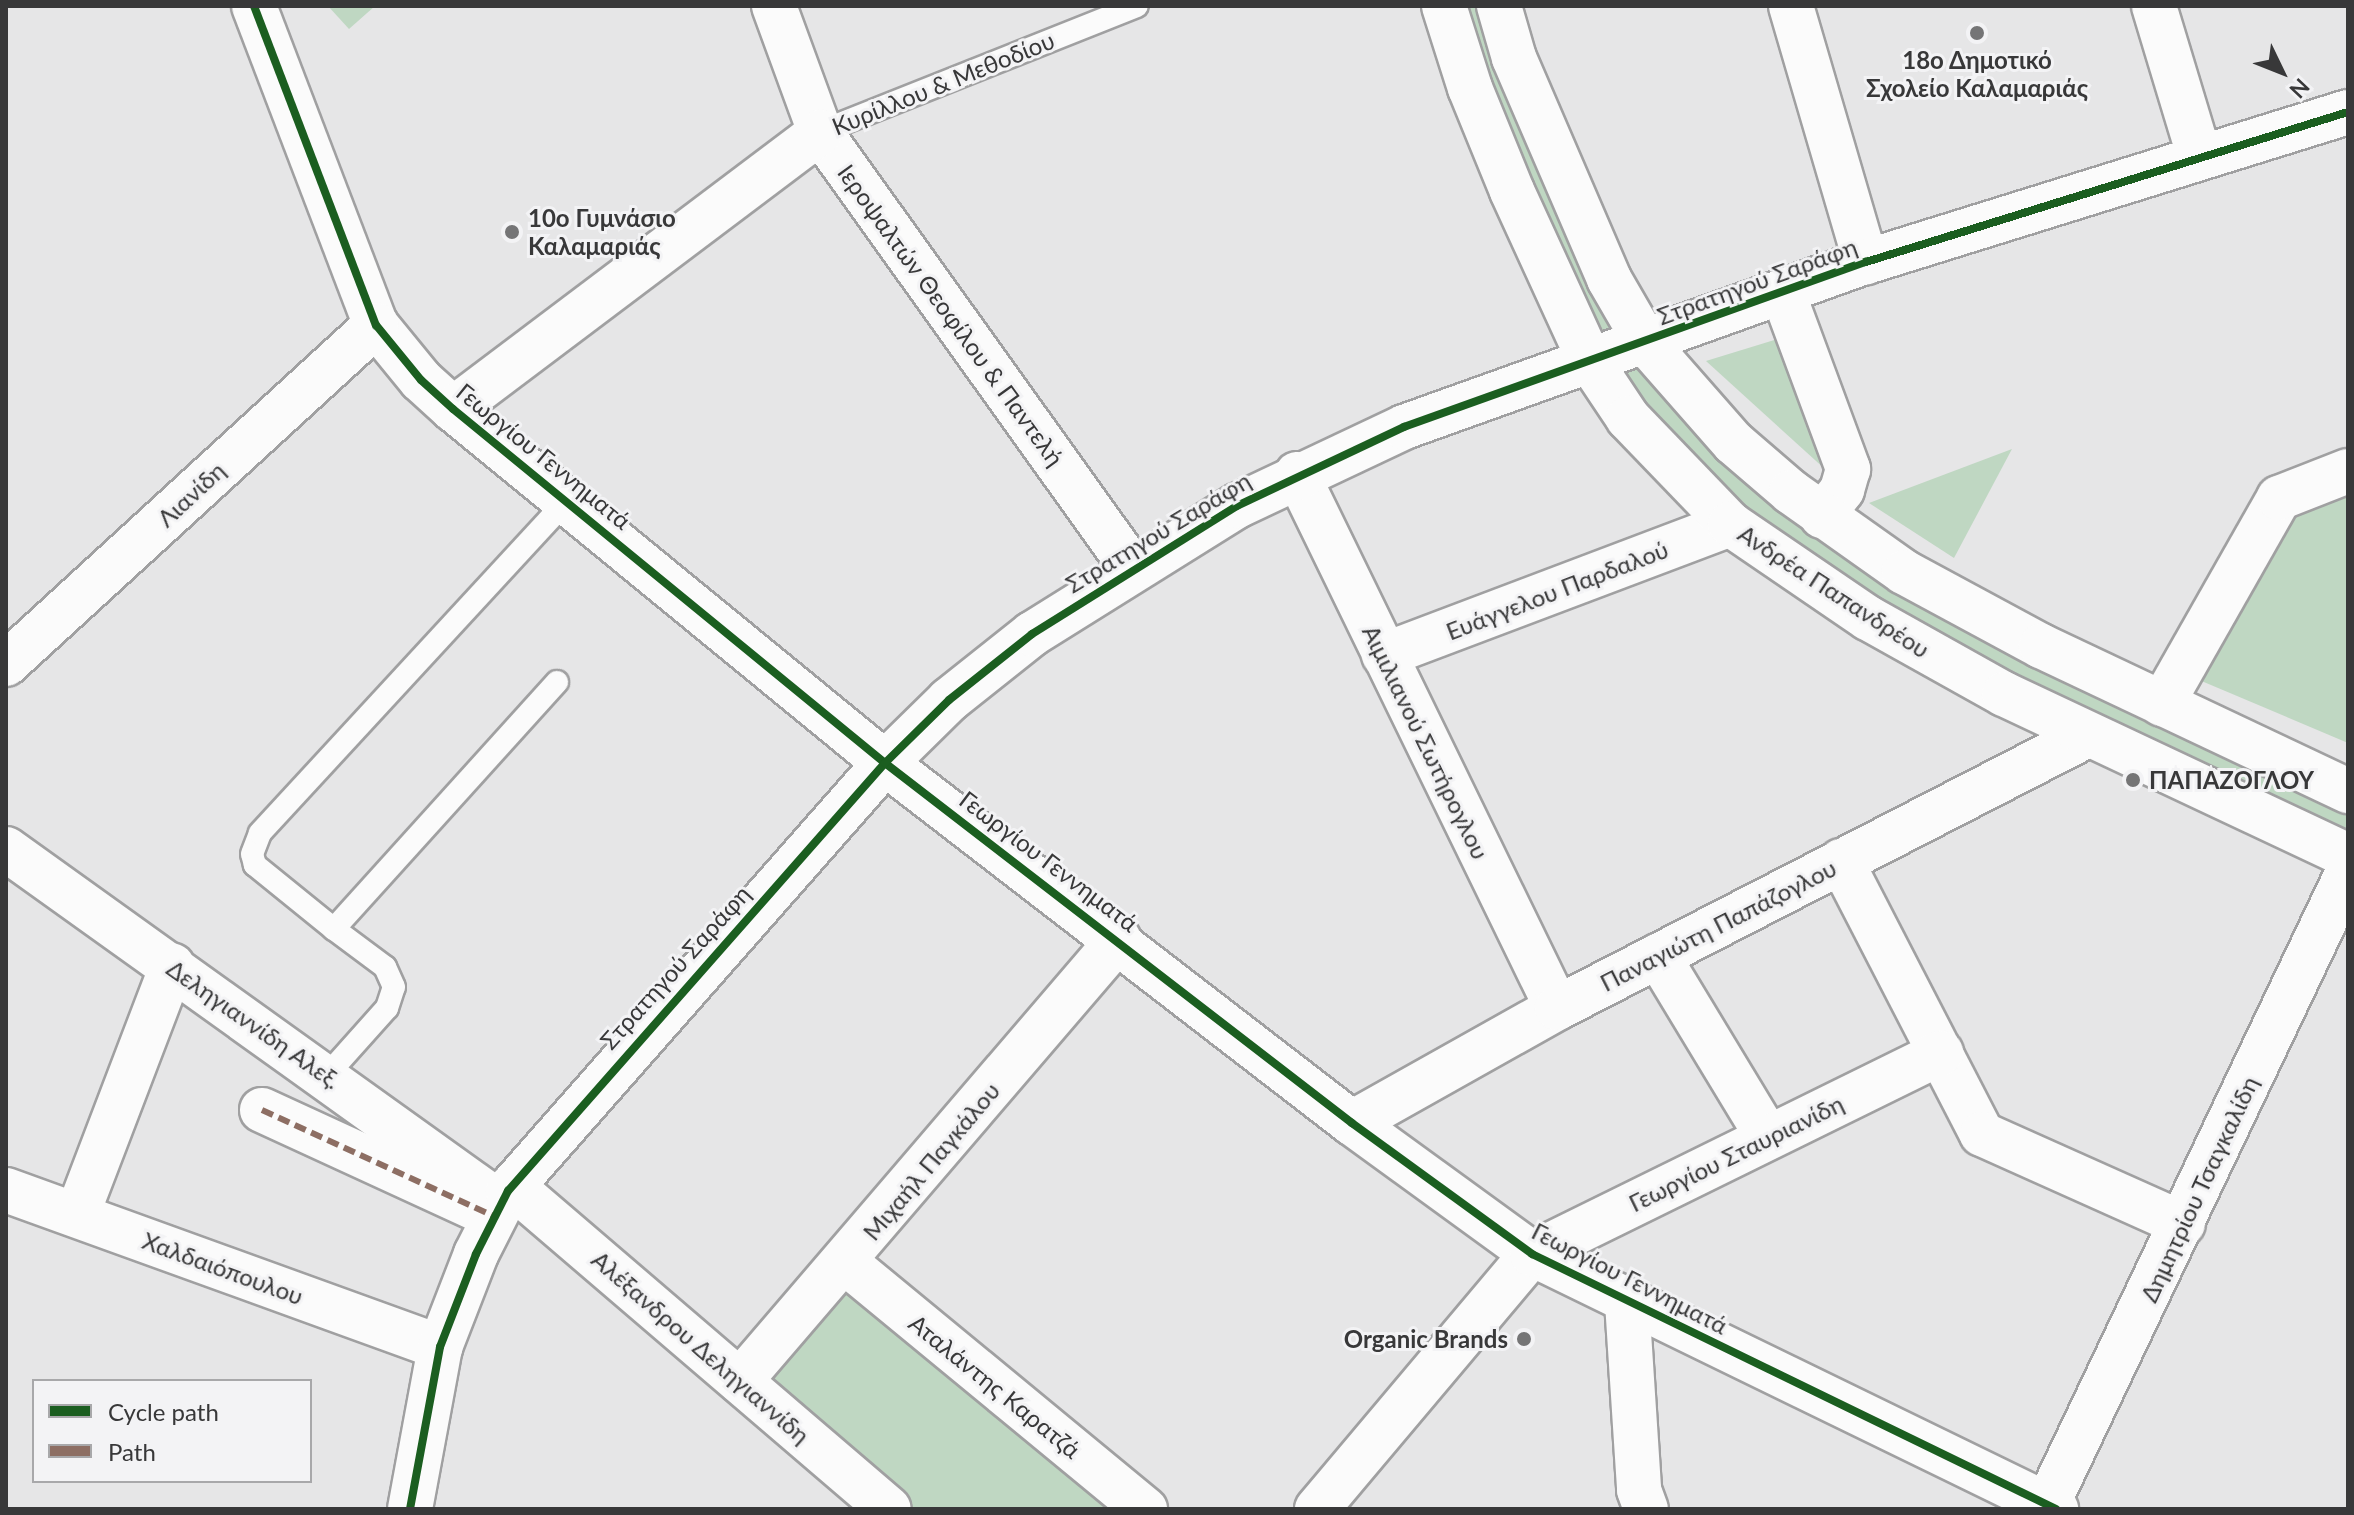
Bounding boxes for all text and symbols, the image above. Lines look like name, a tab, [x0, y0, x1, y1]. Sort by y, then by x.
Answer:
marker: 18ο Δημοτικό Σχολείο Καλαμαριάς	[1968, 24, 1986, 42]
street label: Κυρίλλου & Μεθοδίου	[828, 25, 1058, 141]
north arrow	[2242, 32, 2322, 112]
place label: 18ο Δημοτικό Σχολείο Καλαμαριάς	[1866, 46, 2088, 102]
text: N	[2284, 73, 2316, 104]
street label: Ιεροψαλτών Θεοφίλου & Παντελή	[832, 159, 1070, 471]
place label: 10ο Γυμνάσιο Καλαμαριάς	[528, 204, 676, 260]
marker: 10ο Γυμνάσιο Καλαμαριάς	[503, 223, 521, 241]
street label: Στρατηγού Σαράφη	[1653, 231, 1861, 331]
street label: Γεωργίου Γεννηματά	[451, 377, 637, 535]
street label: Λιανίδη	[151, 455, 231, 533]
street label: Στρατηγού Σαράφη	[1060, 465, 1256, 599]
street label: Ανδρέα Παπανδρέου	[1733, 518, 1935, 664]
street label: Ευάγγελου Παρδαλού	[1442, 534, 1672, 646]
street label: Αιμιλιανού Σωτήρογλου	[1357, 620, 1495, 864]
place label: ΠΑΠΑΖΟΓΛΟΥ	[2149, 766, 2314, 794]
marker: ΠΑΠΑΖΟΓΛΟΥ	[2124, 771, 2142, 789]
street label: Γεωργίου Γεννηματά	[954, 785, 1144, 937]
street label: Παναγιώτη Παπάζογλου	[1595, 853, 1841, 997]
street label: Στρατηγού Σαράφη	[594, 879, 756, 1055]
street label: Δεληγιαννίδη Αλεξ.	[161, 953, 347, 1095]
street label: Δημητρίου Τσαγκαλίδη	[2134, 1071, 2264, 1307]
street label: Μιχαήλ Παγκάλου	[857, 1076, 1005, 1246]
street label: Γεωργίου Σταυριανίδη	[1624, 1089, 1848, 1217]
street label: Γεωργίου Γεννηματά	[1527, 1216, 1733, 1340]
street label: Χαλδαιόπουλου	[139, 1226, 307, 1310]
street label: Αλέξανδρου Δεληγιαννίδη	[586, 1244, 816, 1450]
street label: Αταλάντης Καρατζά	[904, 1308, 1086, 1464]
place label: Organic Brands	[1344, 1325, 1508, 1353]
marker: Organic Brands	[1515, 1330, 1533, 1348]
legend	[32, 1379, 312, 1483]
text: Cycle path	[108, 1397, 219, 1426]
text: Path	[108, 1437, 156, 1466]

